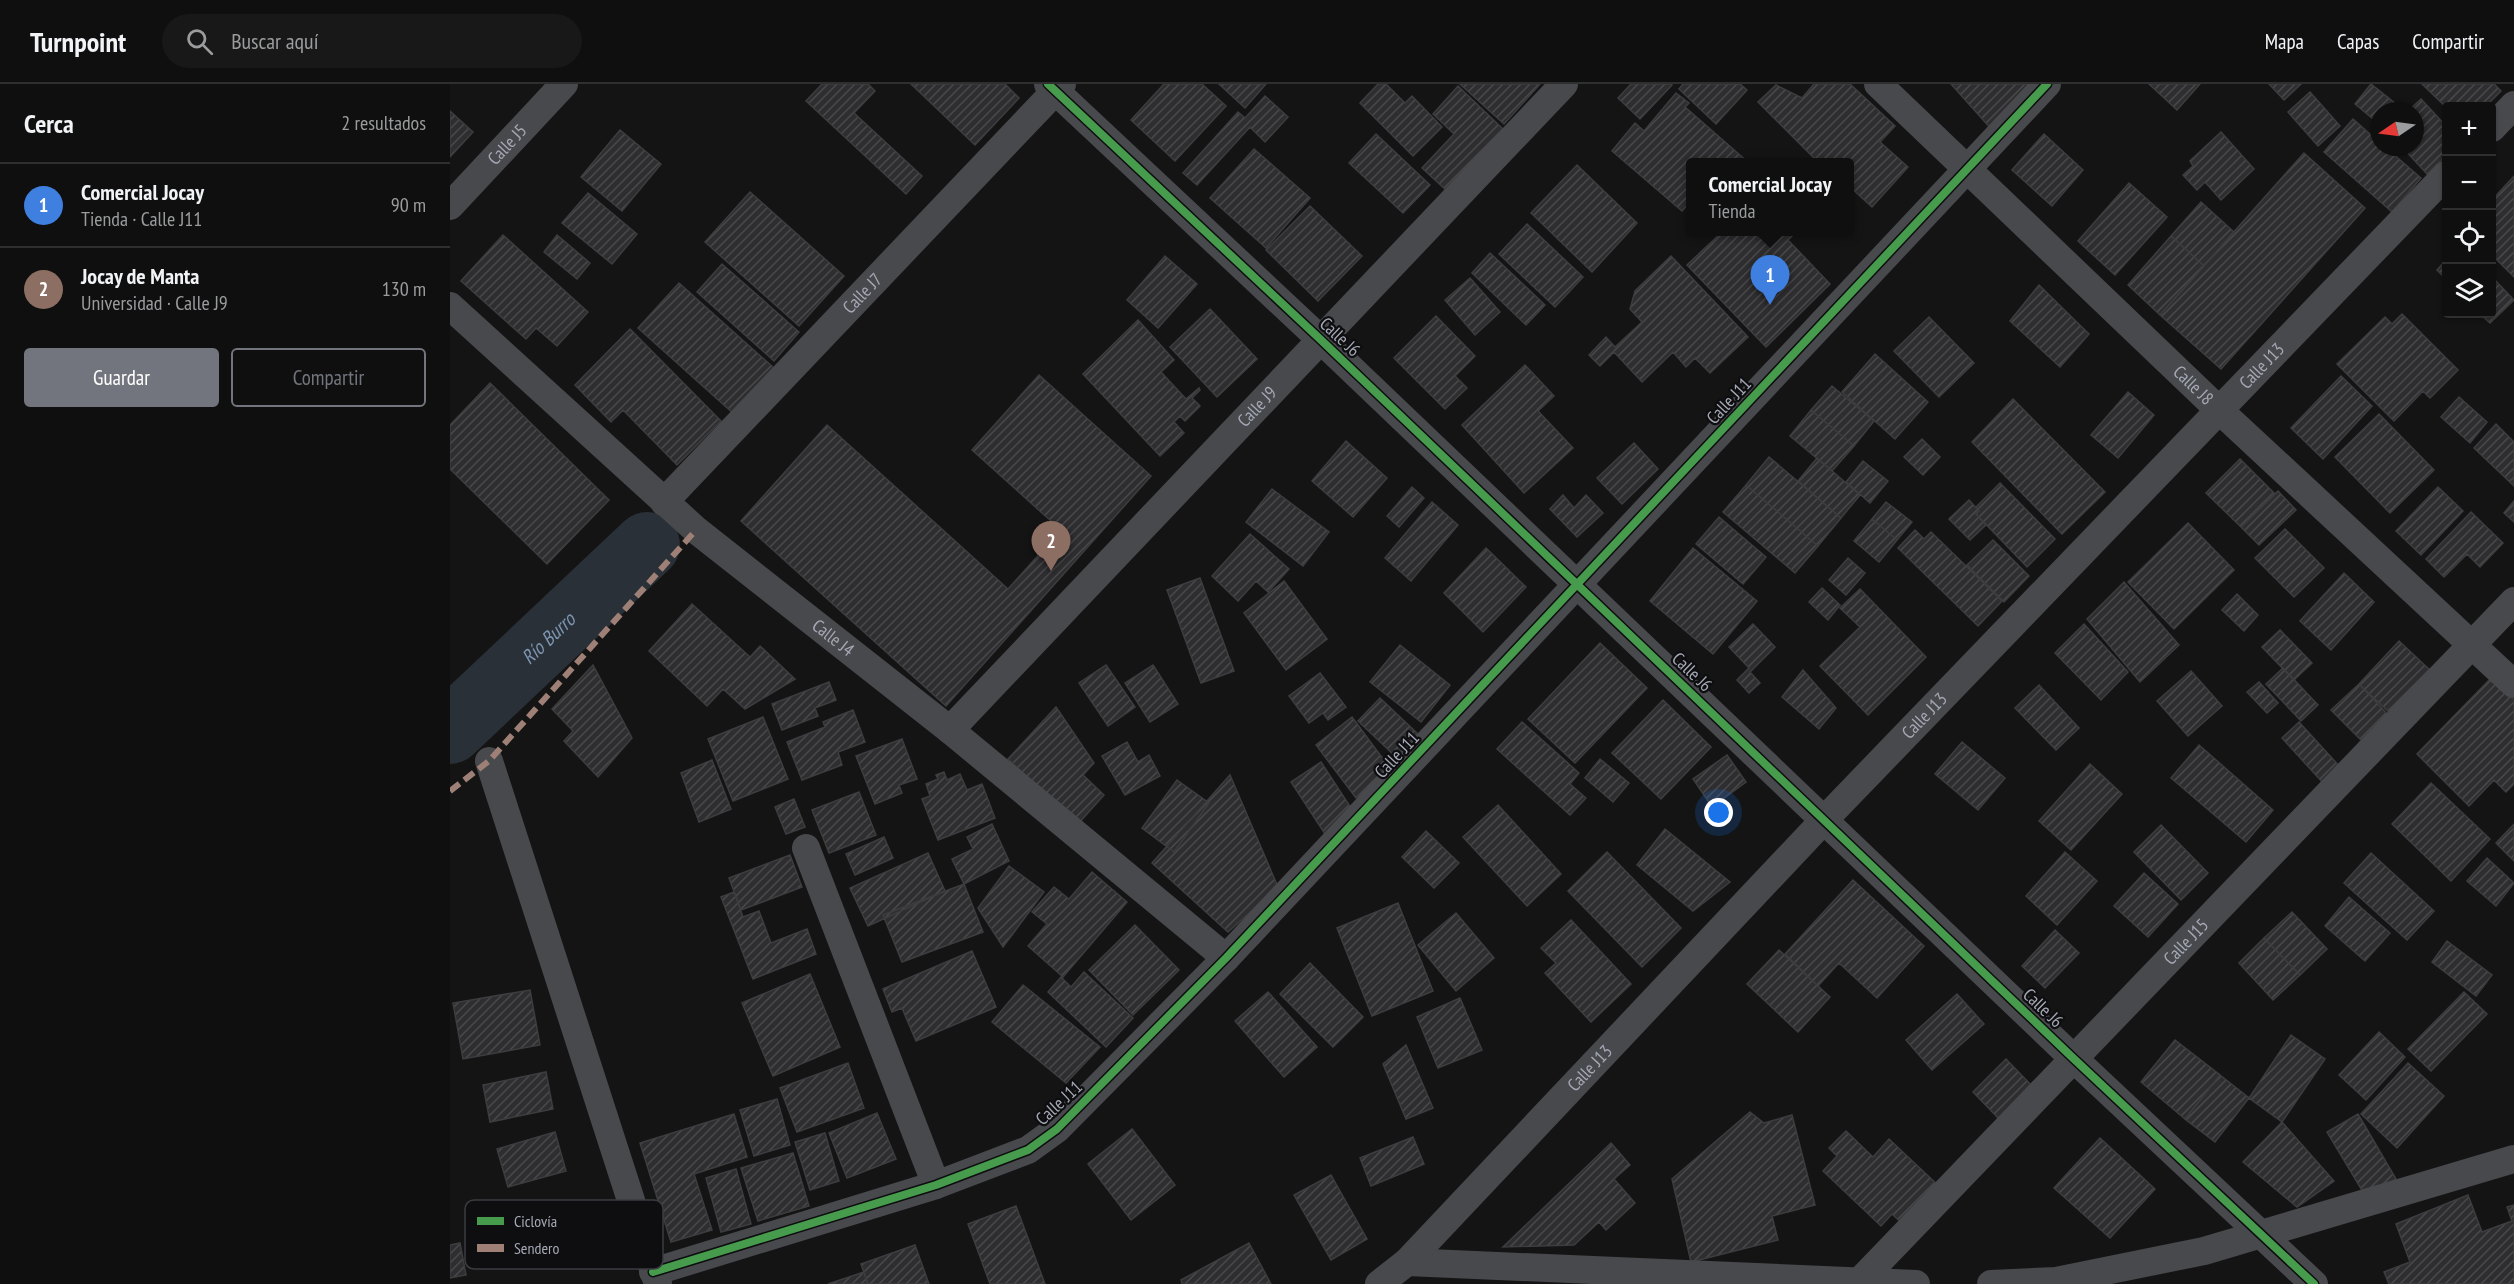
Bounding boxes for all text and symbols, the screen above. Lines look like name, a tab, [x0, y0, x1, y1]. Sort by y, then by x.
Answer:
search box	[162, 14, 582, 68]
text: Turnpoint	[30, 23, 126, 60]
icon: search	[183, 25, 216, 58]
text: Buscar aquí	[231, 27, 318, 55]
text: Mapa	[2265, 28, 2304, 55]
text: Capas	[2337, 28, 2379, 55]
text: Compartir	[2412, 28, 2484, 55]
north arrow	[2370, 102, 2424, 156]
map controls	[2442, 102, 2496, 318]
button: +	[2442, 102, 2496, 156]
text: Cerca	[24, 107, 74, 140]
text: 2 resultados	[341, 110, 426, 136]
street label: Calle J5	[482, 119, 532, 169]
button: −	[2442, 156, 2496, 210]
popup	[1686, 158, 1854, 236]
text: Comercial Jocay	[1709, 170, 1831, 198]
text: Comercial Jocay	[81, 178, 204, 206]
text: 1	[39, 192, 48, 218]
text: 90 m	[391, 192, 426, 218]
text: Tienda	[1709, 198, 1755, 224]
text: Tienda · Calle J11	[81, 206, 202, 232]
button: locate	[2442, 210, 2496, 264]
pin: 1	[1750, 256, 1790, 305]
text: Jocay de Manta	[81, 262, 199, 290]
button: layers	[2442, 264, 2496, 318]
street label: Calle J7	[838, 268, 887, 318]
text: 2	[39, 276, 48, 302]
text: 130 m	[382, 276, 426, 302]
text: Universidad · Calle J9	[81, 290, 228, 316]
street label: Calle J6	[1315, 312, 1365, 361]
street label: Calle J13	[2234, 338, 2289, 394]
button: Guardar	[24, 348, 219, 407]
button: Compartir	[231, 348, 426, 407]
street label: Calle J8	[2168, 360, 2219, 410]
street label: Calle J11	[1701, 373, 1756, 429]
street label: Calle J9	[1232, 381, 1282, 431]
pin: 2	[1032, 522, 1070, 571]
water label: Río Burro	[516, 606, 582, 670]
street label: Calle J4	[808, 614, 859, 661]
street label: Calle J6	[1667, 647, 1717, 696]
street label: Calle J13	[1897, 688, 1952, 743]
street label: Calle J11	[1369, 727, 1424, 783]
your location	[1704, 798, 1733, 827]
street label: Calle J15	[2158, 914, 2213, 969]
street label: Calle J6	[2018, 983, 2068, 1032]
street label: Calle J13	[1562, 1040, 1617, 1096]
street label: Calle J11	[1031, 1075, 1087, 1130]
legend	[465, 1200, 663, 1269]
text: Ciclovía	[514, 1211, 557, 1231]
text: Sendero	[514, 1238, 559, 1258]

